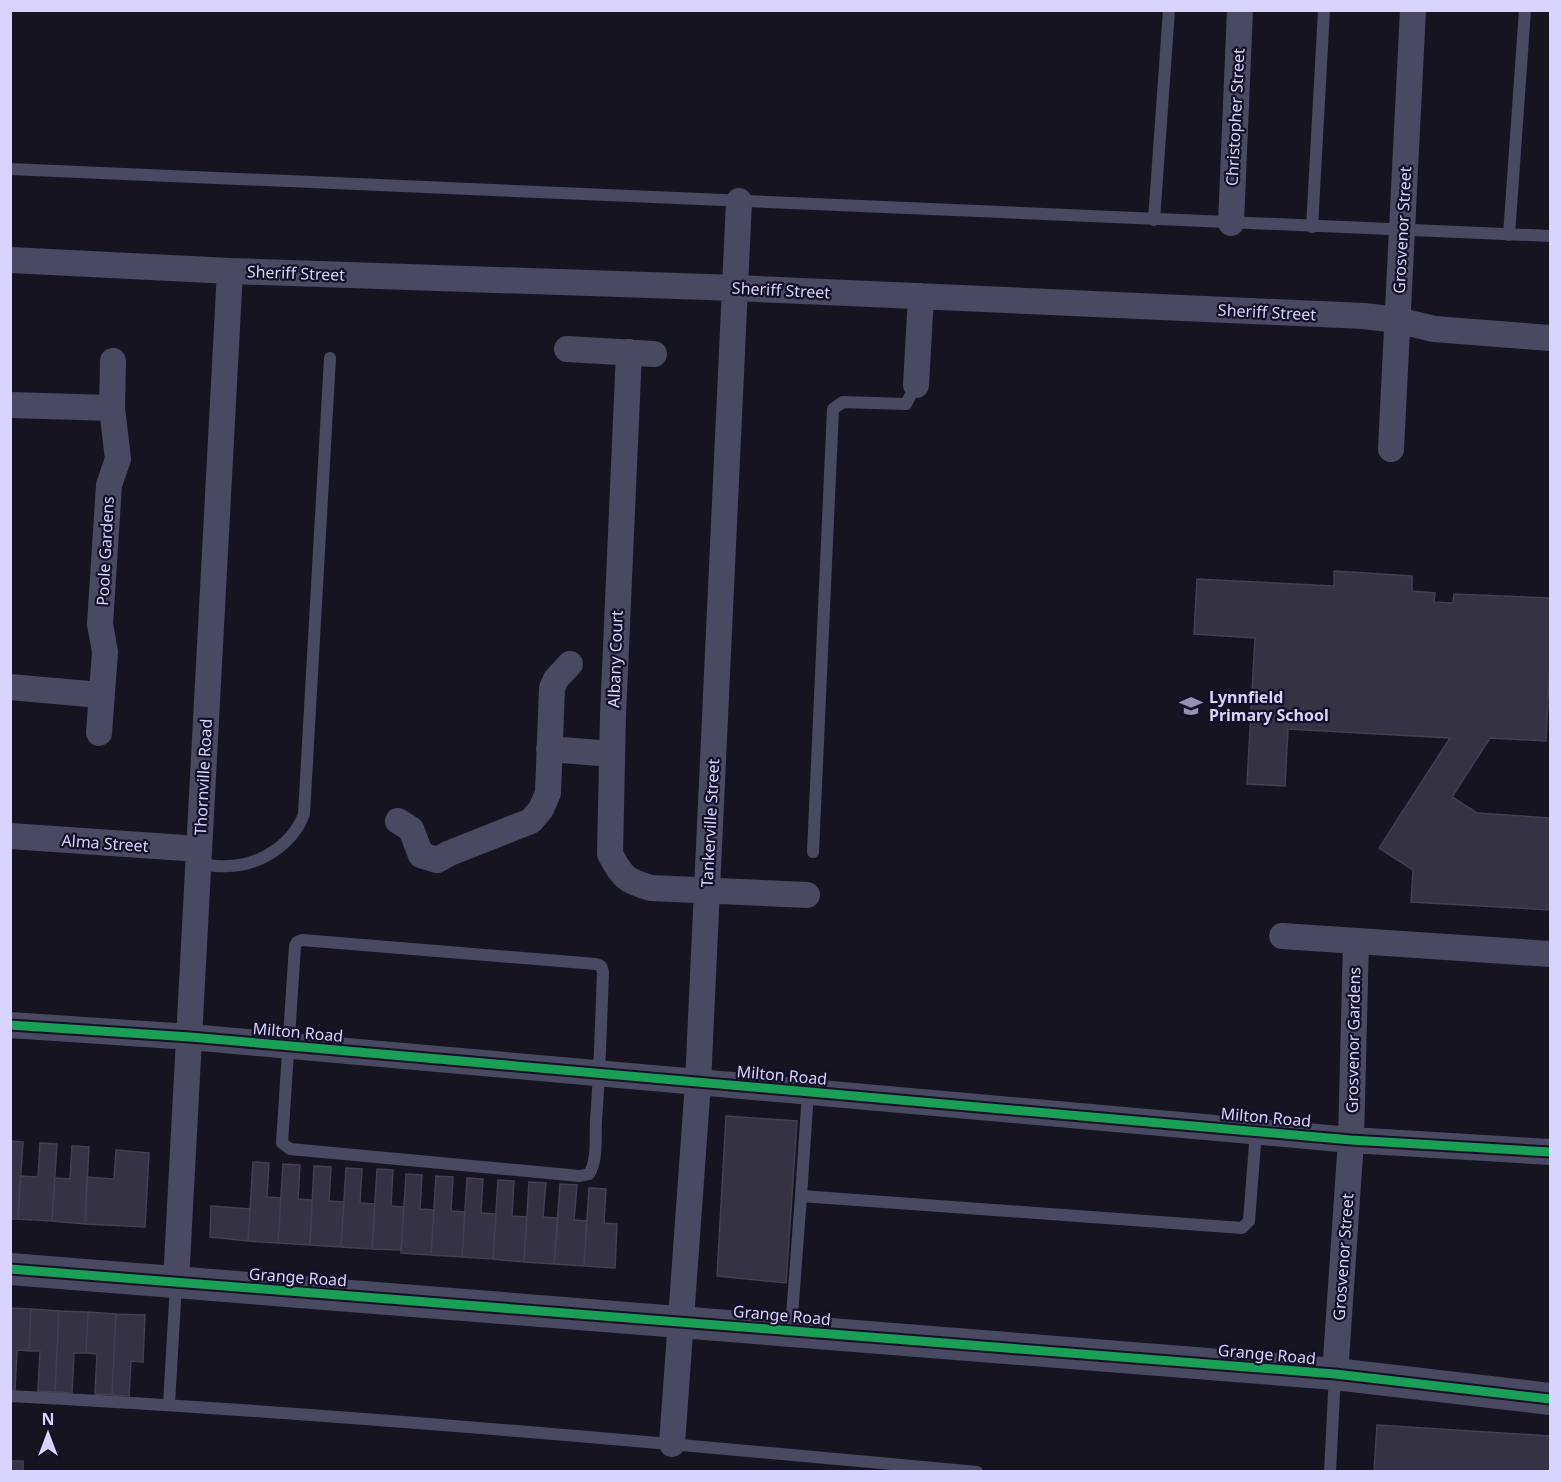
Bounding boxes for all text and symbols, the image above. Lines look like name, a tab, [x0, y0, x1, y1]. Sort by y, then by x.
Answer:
street label: Christopher Street	[1220, 47, 1250, 187]
street label: Grosvenor Street	[1388, 166, 1416, 294]
street label: Sheriff Street	[247, 260, 346, 286]
street label: Sheriff Street	[731, 276, 831, 304]
street label: Sheriff Street	[1217, 298, 1317, 326]
street label: Poole Gardens	[91, 496, 119, 606]
street label: Albany Court	[602, 610, 628, 708]
place label: Lynnfield Primary School	[1209, 686, 1329, 726]
school or university icon: Lynnfield Primary School	[1178, 693, 1204, 719]
street label: Thornville Road	[189, 718, 217, 836]
street label: Tankerville Street	[696, 758, 724, 888]
street label: Alma Street	[61, 829, 149, 857]
street label: Grosvenor Gardens	[1341, 967, 1365, 1113]
street label: Milton Road	[252, 1017, 344, 1047]
street label: Milton Road	[736, 1060, 828, 1090]
street label: Milton Road	[1220, 1102, 1312, 1132]
street label: Grosvenor Street	[1328, 1192, 1358, 1321]
street label: Grange Road	[248, 1263, 348, 1291]
street label: Grange Road	[732, 1300, 832, 1330]
street label: Grange Road	[1217, 1339, 1317, 1369]
north arrow	[18, 1404, 78, 1464]
text: N	[41, 1408, 55, 1430]

